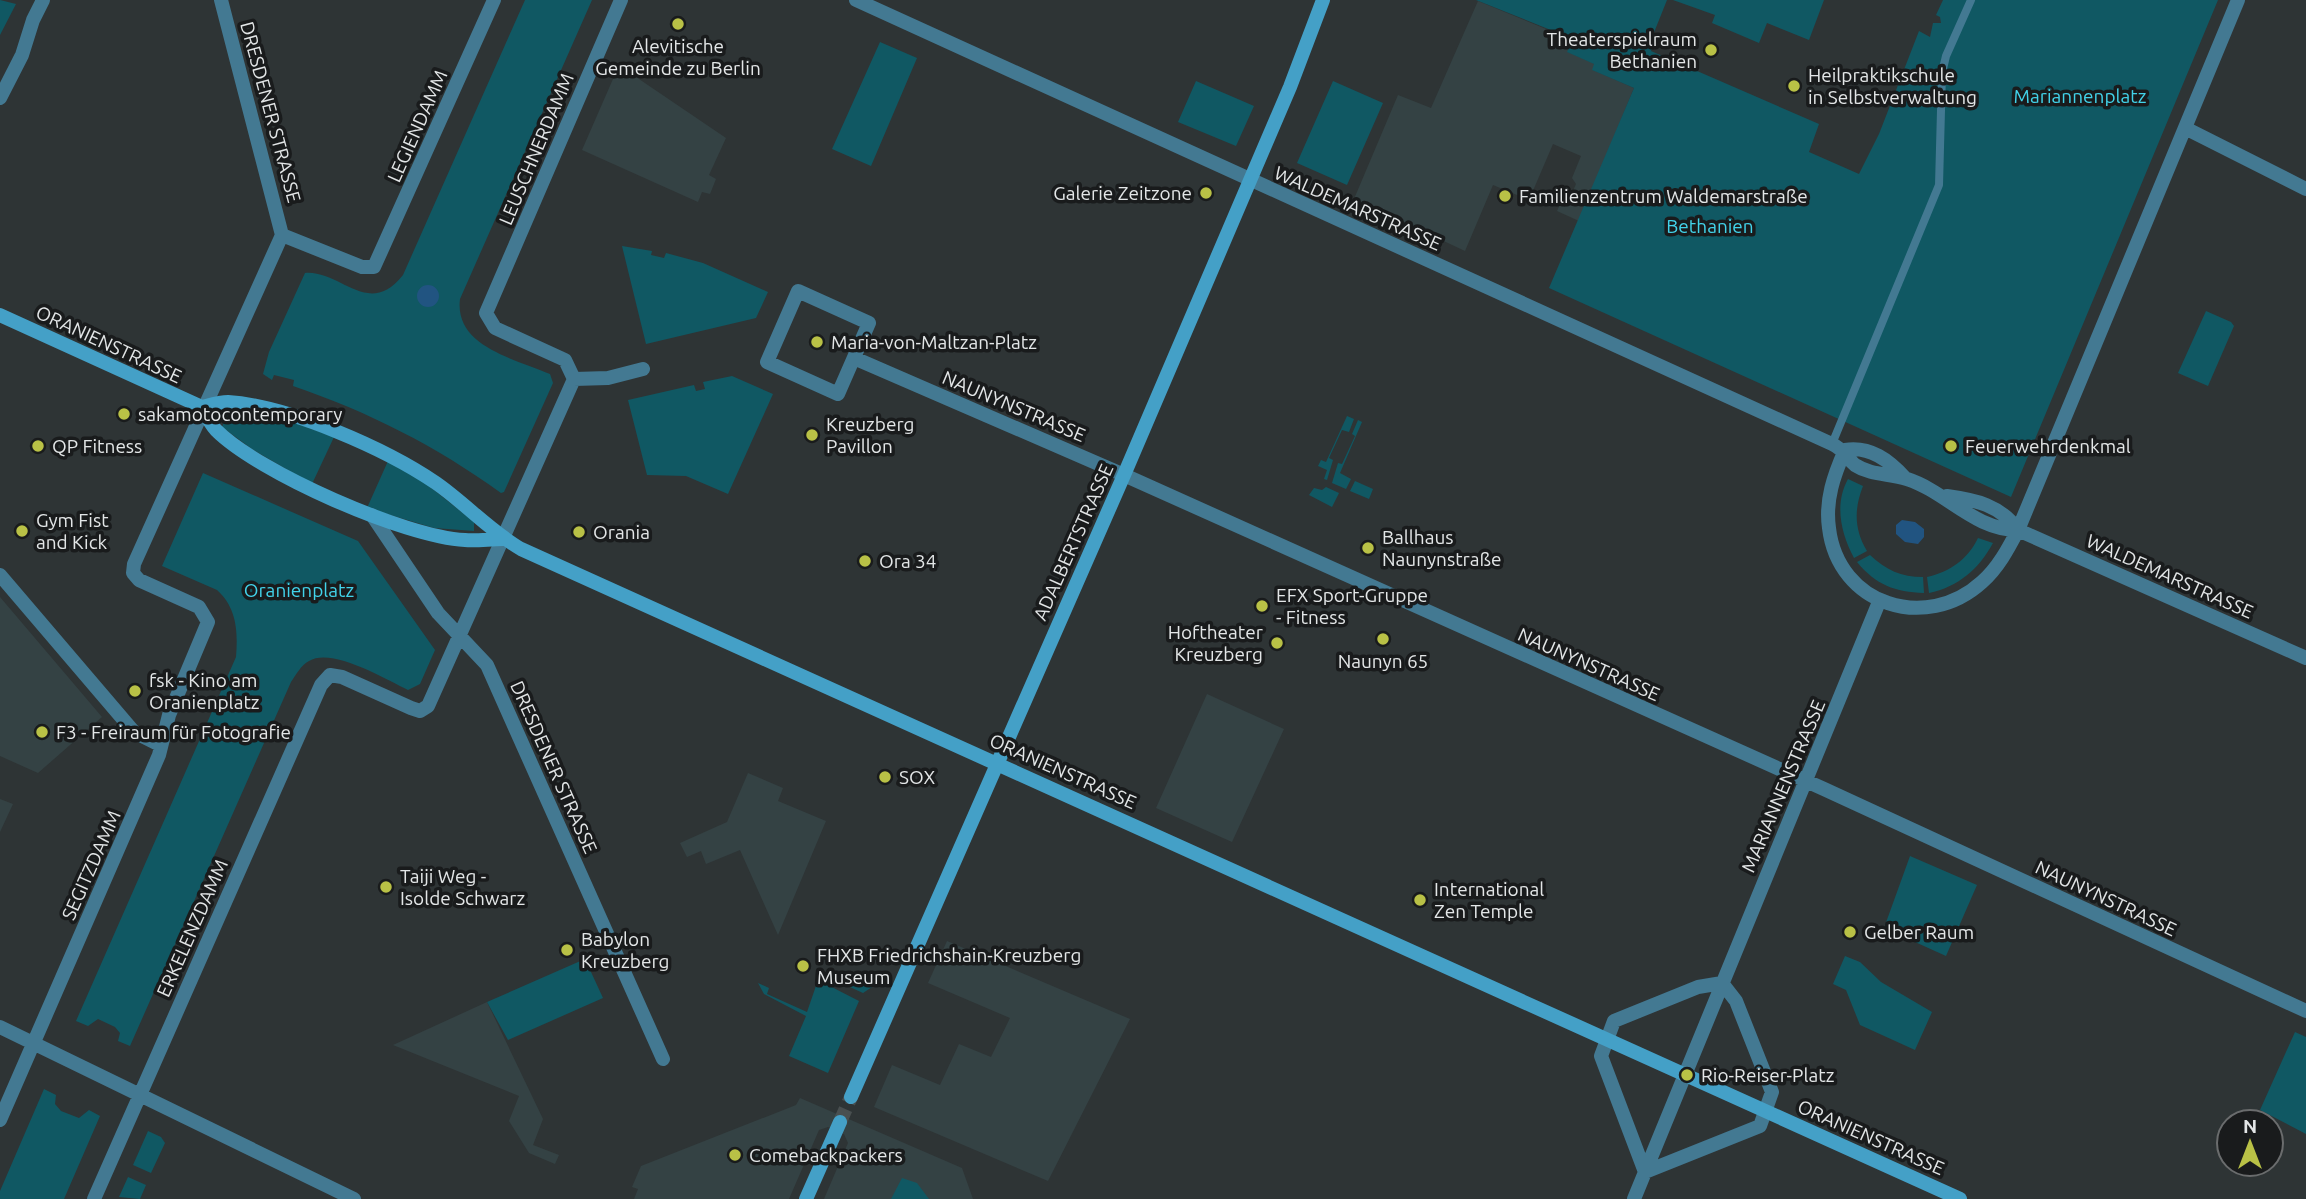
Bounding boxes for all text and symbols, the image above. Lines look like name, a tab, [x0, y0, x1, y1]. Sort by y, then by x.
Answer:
marker: Alevitische Gemeinde zu Berlin	[670, 16, 686, 32]
street label: DRESDENER STRASSE	[236, 19, 306, 205]
place label: Theaterspielraum Bethanien	[1547, 28, 1697, 72]
place label: Alevitische Gemeinde zu Berlin	[595, 35, 761, 79]
marker: Theaterspielraum Bethanien	[1703, 42, 1719, 58]
place label: Heilpraktikschule in Selbstverwaltung	[1808, 64, 1977, 108]
street label: LEGIENDAMM	[382, 67, 452, 185]
street label: LEUSCHNERDAMM	[494, 70, 578, 228]
marker: Heilpraktikschule in Selbstverwaltung	[1786, 78, 1802, 94]
park label: Mariannenplatz	[2013, 85, 2147, 107]
street label: WALDEMARSTRASSE	[1271, 161, 1445, 255]
place label: Galerie Zeitzone	[1053, 182, 1192, 204]
marker: Galerie Zeitzone	[1198, 185, 1214, 201]
place label: Familienzentrum Waldemarstraße	[1519, 185, 1808, 207]
marker: Familienzentrum Waldemarstraße	[1497, 188, 1513, 204]
park label: Bethanien	[1666, 215, 1754, 237]
street label: ORANIENSTRASSE	[33, 301, 185, 387]
place label: Maria-von-Maltzan-Platz	[831, 331, 1037, 353]
marker: Maria-von-Maltzan-Platz	[809, 334, 825, 350]
street label: NAUNYNSTRASSE	[939, 366, 1089, 446]
place label: sakamotocontemporary	[138, 403, 342, 425]
marker: sakamotocontemporary	[116, 406, 132, 422]
place label: Kreuzberg Pavillon	[826, 413, 915, 457]
marker: Kreuzberg Pavillon	[804, 427, 820, 443]
place label: QP Fitness	[52, 435, 142, 457]
place label: Feuerwehrdenkmal	[1965, 435, 2131, 457]
marker: QP Fitness	[30, 438, 46, 454]
marker: Feuerwehrdenkmal	[1943, 438, 1959, 454]
street label: ADALBERTSTRASSE	[1029, 460, 1117, 624]
place label: Gym Fist and Kick	[36, 509, 109, 553]
place label: Orania	[593, 521, 650, 543]
marker: Gym Fist and Kick	[14, 523, 30, 539]
marker: Orania	[571, 524, 587, 540]
place label: Ballhaus Naunynstraße	[1382, 526, 1502, 570]
street label: WALDEMARSTRASSE	[2083, 529, 2257, 623]
marker: Ballhaus Naunynstraße	[1360, 540, 1376, 556]
place label: Ora 34	[879, 550, 936, 572]
marker: Ora 34	[857, 553, 873, 569]
park label: Oranienplatz	[244, 579, 355, 601]
place label: EFX Sport-Gruppe - Fitness	[1276, 584, 1428, 628]
marker: EFX Sport-Gruppe - Fitness	[1254, 598, 1270, 614]
place label: Hoftheater Kreuzberg	[1168, 621, 1263, 665]
street label: NAUNYNSTRASSE	[1515, 623, 1663, 705]
marker: Naunyn 65	[1375, 631, 1391, 647]
marker: Hoftheater Kreuzberg	[1269, 635, 1285, 651]
place label: Naunyn 65	[1338, 650, 1428, 672]
place label: fsk - Kino am Oranienplatz	[149, 669, 260, 713]
street label: DRESDENER STRASSE	[506, 677, 602, 857]
marker: fsk - Kino am Oranienplatz	[127, 683, 143, 699]
street label: MARIANNENSTRASSE	[1737, 696, 1829, 876]
place label: F3 - Freiraum für Fotografie	[56, 721, 291, 743]
marker: F3 - Freiraum für Fotografie	[34, 724, 50, 740]
street label: ORANIENSTRASSE	[986, 729, 1140, 813]
place label: SOX	[899, 766, 935, 788]
marker: SOX	[877, 769, 893, 785]
street label: SEGITZDAMM	[57, 807, 125, 923]
street label: ERKELENZDAMM	[152, 856, 232, 1000]
street label: NAUNYNSTRASSE	[2032, 856, 2180, 940]
place label: Taiji Weg - Isolde Schwarz	[400, 865, 525, 909]
place label: International Zen Temple	[1434, 878, 1544, 922]
marker: Taiji Weg - Isolde Schwarz	[378, 879, 394, 895]
marker: International Zen Temple	[1412, 892, 1428, 908]
place label: Gelber Raum	[1864, 921, 1974, 943]
marker: Gelber Raum	[1842, 924, 1858, 940]
place label: Babylon Kreuzberg	[581, 928, 670, 972]
marker: Babylon Kreuzberg	[559, 942, 575, 958]
place label: FHXB Friedrichshain-Kreuzberg Museum	[817, 944, 1081, 988]
marker: FHXB Friedrichshain-Kreuzberg Museum	[795, 958, 811, 974]
place label: Rio-Reiser-Platz	[1701, 1064, 1835, 1086]
marker: Rio-Reiser-Platz	[1679, 1067, 1695, 1083]
street label: ORANIENSTRASSE	[1794, 1095, 1948, 1179]
north arrow	[2215, 1108, 2285, 1178]
text: N	[2243, 1115, 2257, 1137]
place label: Comebackpackers	[749, 1144, 903, 1166]
marker: Comebackpackers	[727, 1147, 743, 1163]

